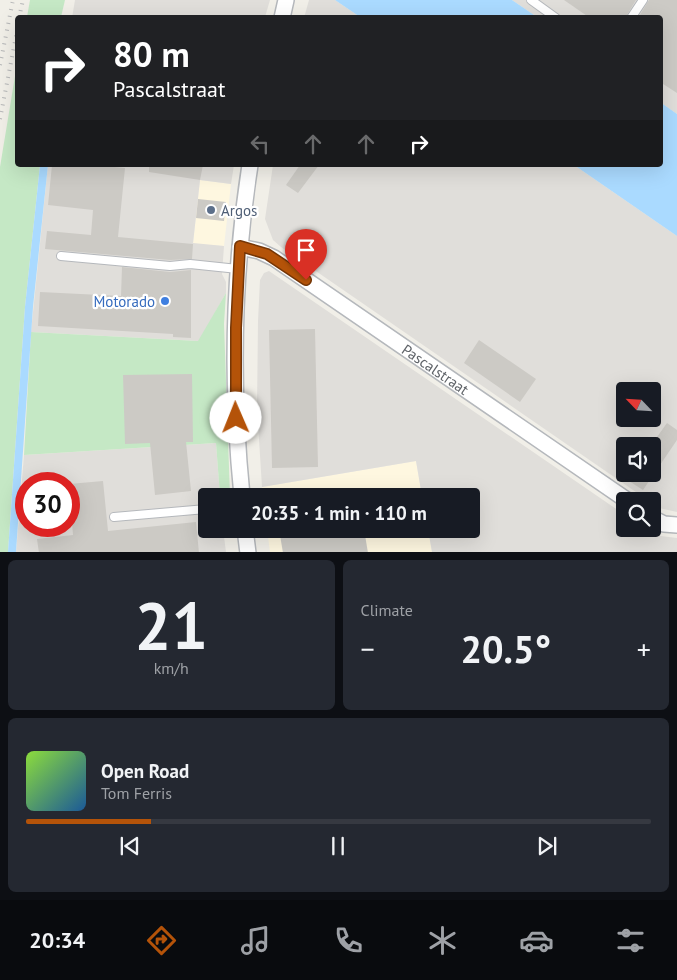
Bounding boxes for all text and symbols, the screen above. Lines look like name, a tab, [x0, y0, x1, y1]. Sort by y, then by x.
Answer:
text: 80 m	[113, 31, 190, 77]
icon: right	[30, 35, 95, 100]
text: Pascalstraat	[113, 75, 225, 103]
icon: left	[246, 130, 274, 158]
icon: ahead	[299, 130, 327, 158]
icon: ahead	[352, 130, 380, 158]
icon: right	[405, 130, 433, 158]
place label: Argos	[221, 201, 257, 220]
marker: Argos	[205, 204, 217, 216]
pin	[285, 229, 327, 280]
icon: arrive	[292, 236, 320, 264]
place label: Motorado	[93, 292, 155, 311]
marker: Motorado	[159, 295, 171, 307]
street label: Pascalstraat	[399, 339, 473, 399]
north arrow	[616, 382, 661, 428]
map controls	[616, 382, 661, 537]
position arrow	[209, 391, 261, 443]
button: sound	[616, 437, 661, 482]
speed limit sign: 30	[15, 472, 80, 537]
button: search	[616, 492, 661, 537]
text: 20:35 · 1 min · 110 m	[251, 501, 427, 525]
text: 21	[134, 583, 208, 667]
text: Climate	[361, 600, 413, 620]
text: 20.5°	[460, 624, 551, 673]
text: −	[361, 630, 375, 667]
text: +	[637, 630, 651, 667]
text: km/h	[154, 658, 189, 678]
text: Open Road	[101, 759, 189, 783]
text: Tom Ferris	[101, 783, 172, 803]
icon: previous	[116, 832, 144, 860]
icon: pause	[324, 832, 352, 860]
icon: next	[533, 832, 561, 860]
icon: directions	[144, 923, 179, 958]
icon: music	[238, 923, 273, 958]
icon: phone	[331, 923, 366, 958]
icon: climate	[425, 923, 460, 958]
icon: car	[519, 923, 554, 958]
icon: filters	[613, 923, 648, 958]
text: 20:34	[29, 926, 85, 954]

